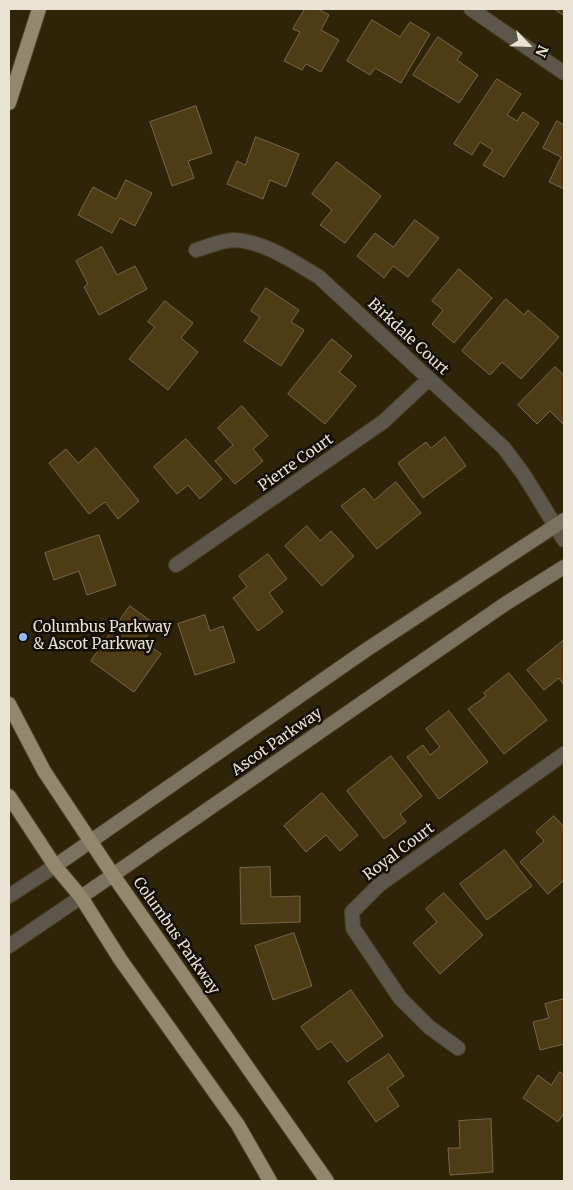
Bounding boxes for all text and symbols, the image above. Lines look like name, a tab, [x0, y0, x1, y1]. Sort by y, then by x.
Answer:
north arrow	[503, 20, 553, 70]
text: N	[531, 42, 552, 60]
street label: Birkdale Court	[364, 295, 452, 379]
street label: Pierre Court	[255, 431, 337, 495]
place label: Columbus Parkway & Ascot Parkway	[33, 619, 172, 654]
marker: Columbus Parkway & Ascot Parkway	[17, 631, 29, 643]
street label: Ascot Parkway	[228, 704, 326, 780]
street label: Royal Court	[360, 819, 438, 885]
street label: Columbus Parkway	[129, 874, 223, 998]

